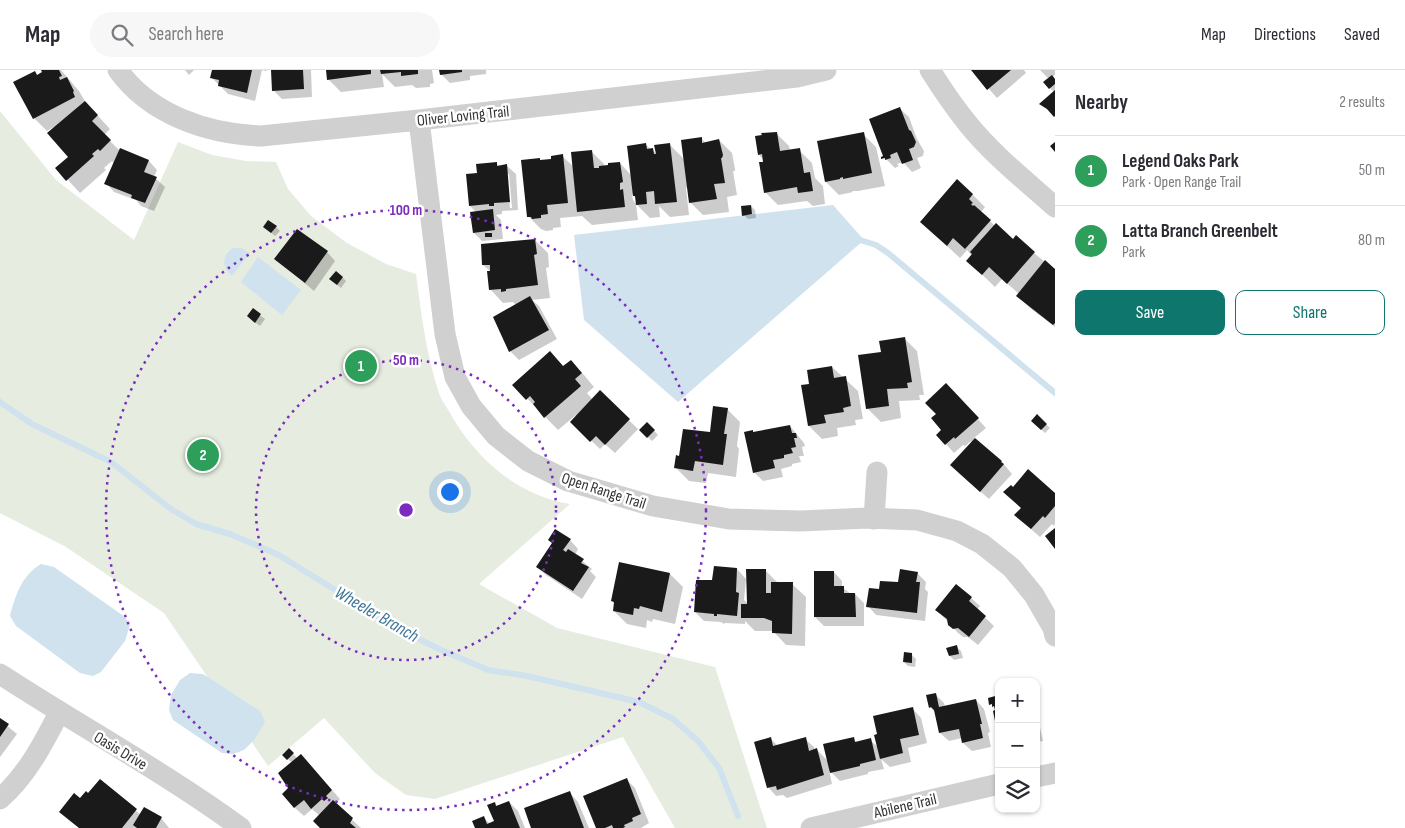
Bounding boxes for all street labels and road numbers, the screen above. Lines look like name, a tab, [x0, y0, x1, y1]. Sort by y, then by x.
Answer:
street label: Oliver Loving Trail	[416, 102, 510, 131]
street label: Open Range Trail	[559, 469, 648, 514]
street label: Oasis Drive	[90, 728, 150, 775]
street label: Abilene Trail	[871, 790, 939, 823]

